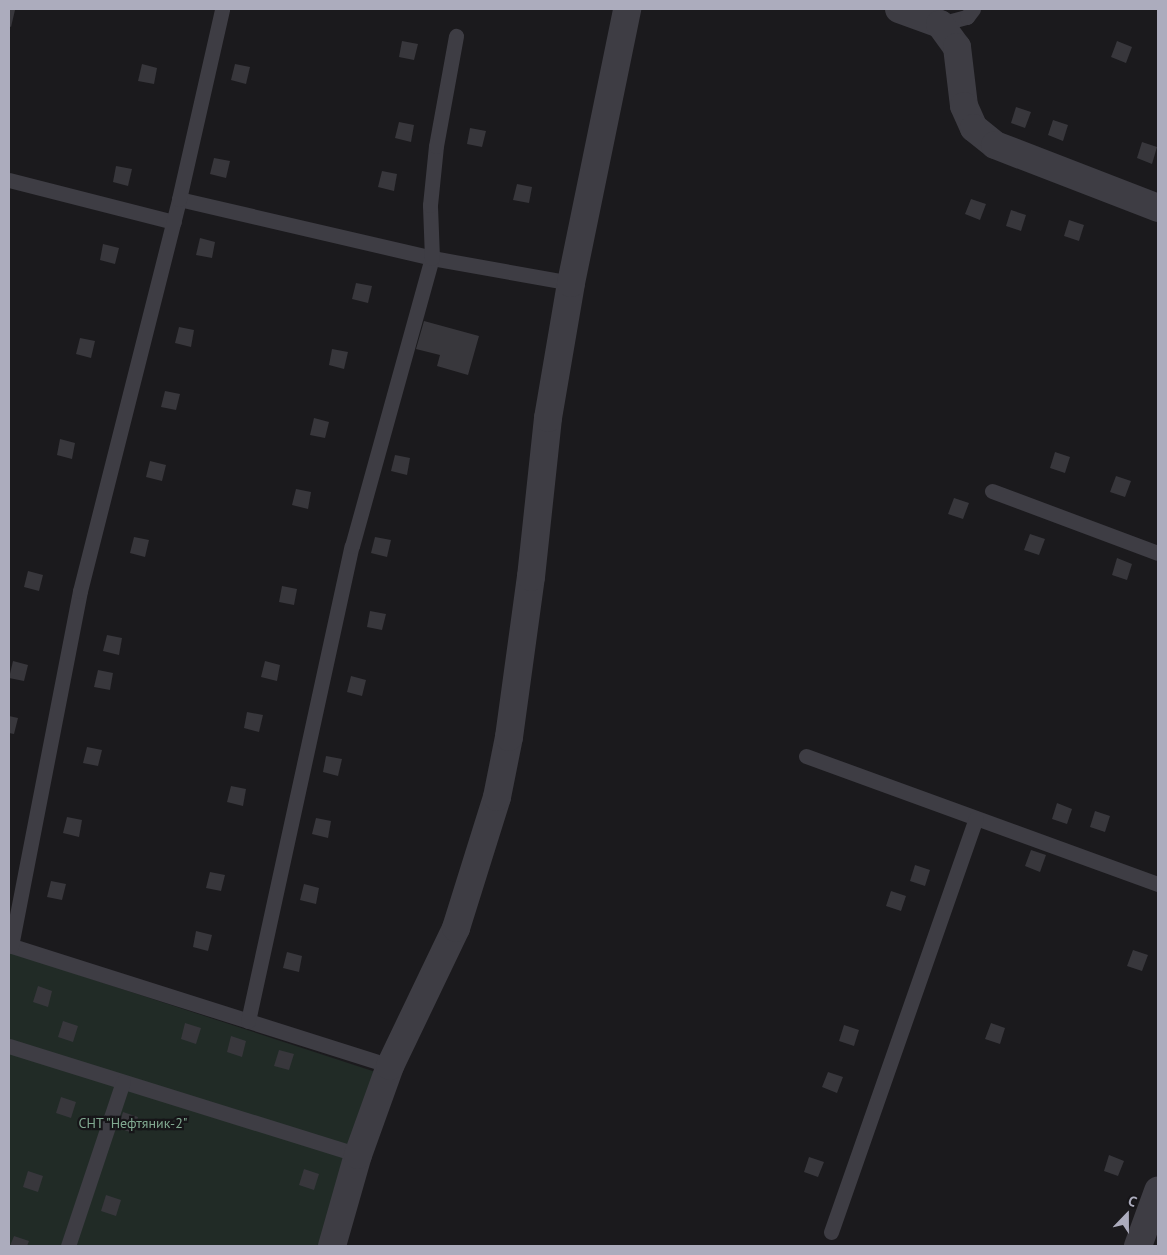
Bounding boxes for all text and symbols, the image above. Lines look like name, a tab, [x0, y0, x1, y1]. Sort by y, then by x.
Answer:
park label: СНТ "Нефтяник-2"	[78, 1115, 188, 1131]
north arrow	[1102, 1190, 1152, 1240]
text: С	[1126, 1191, 1140, 1211]

